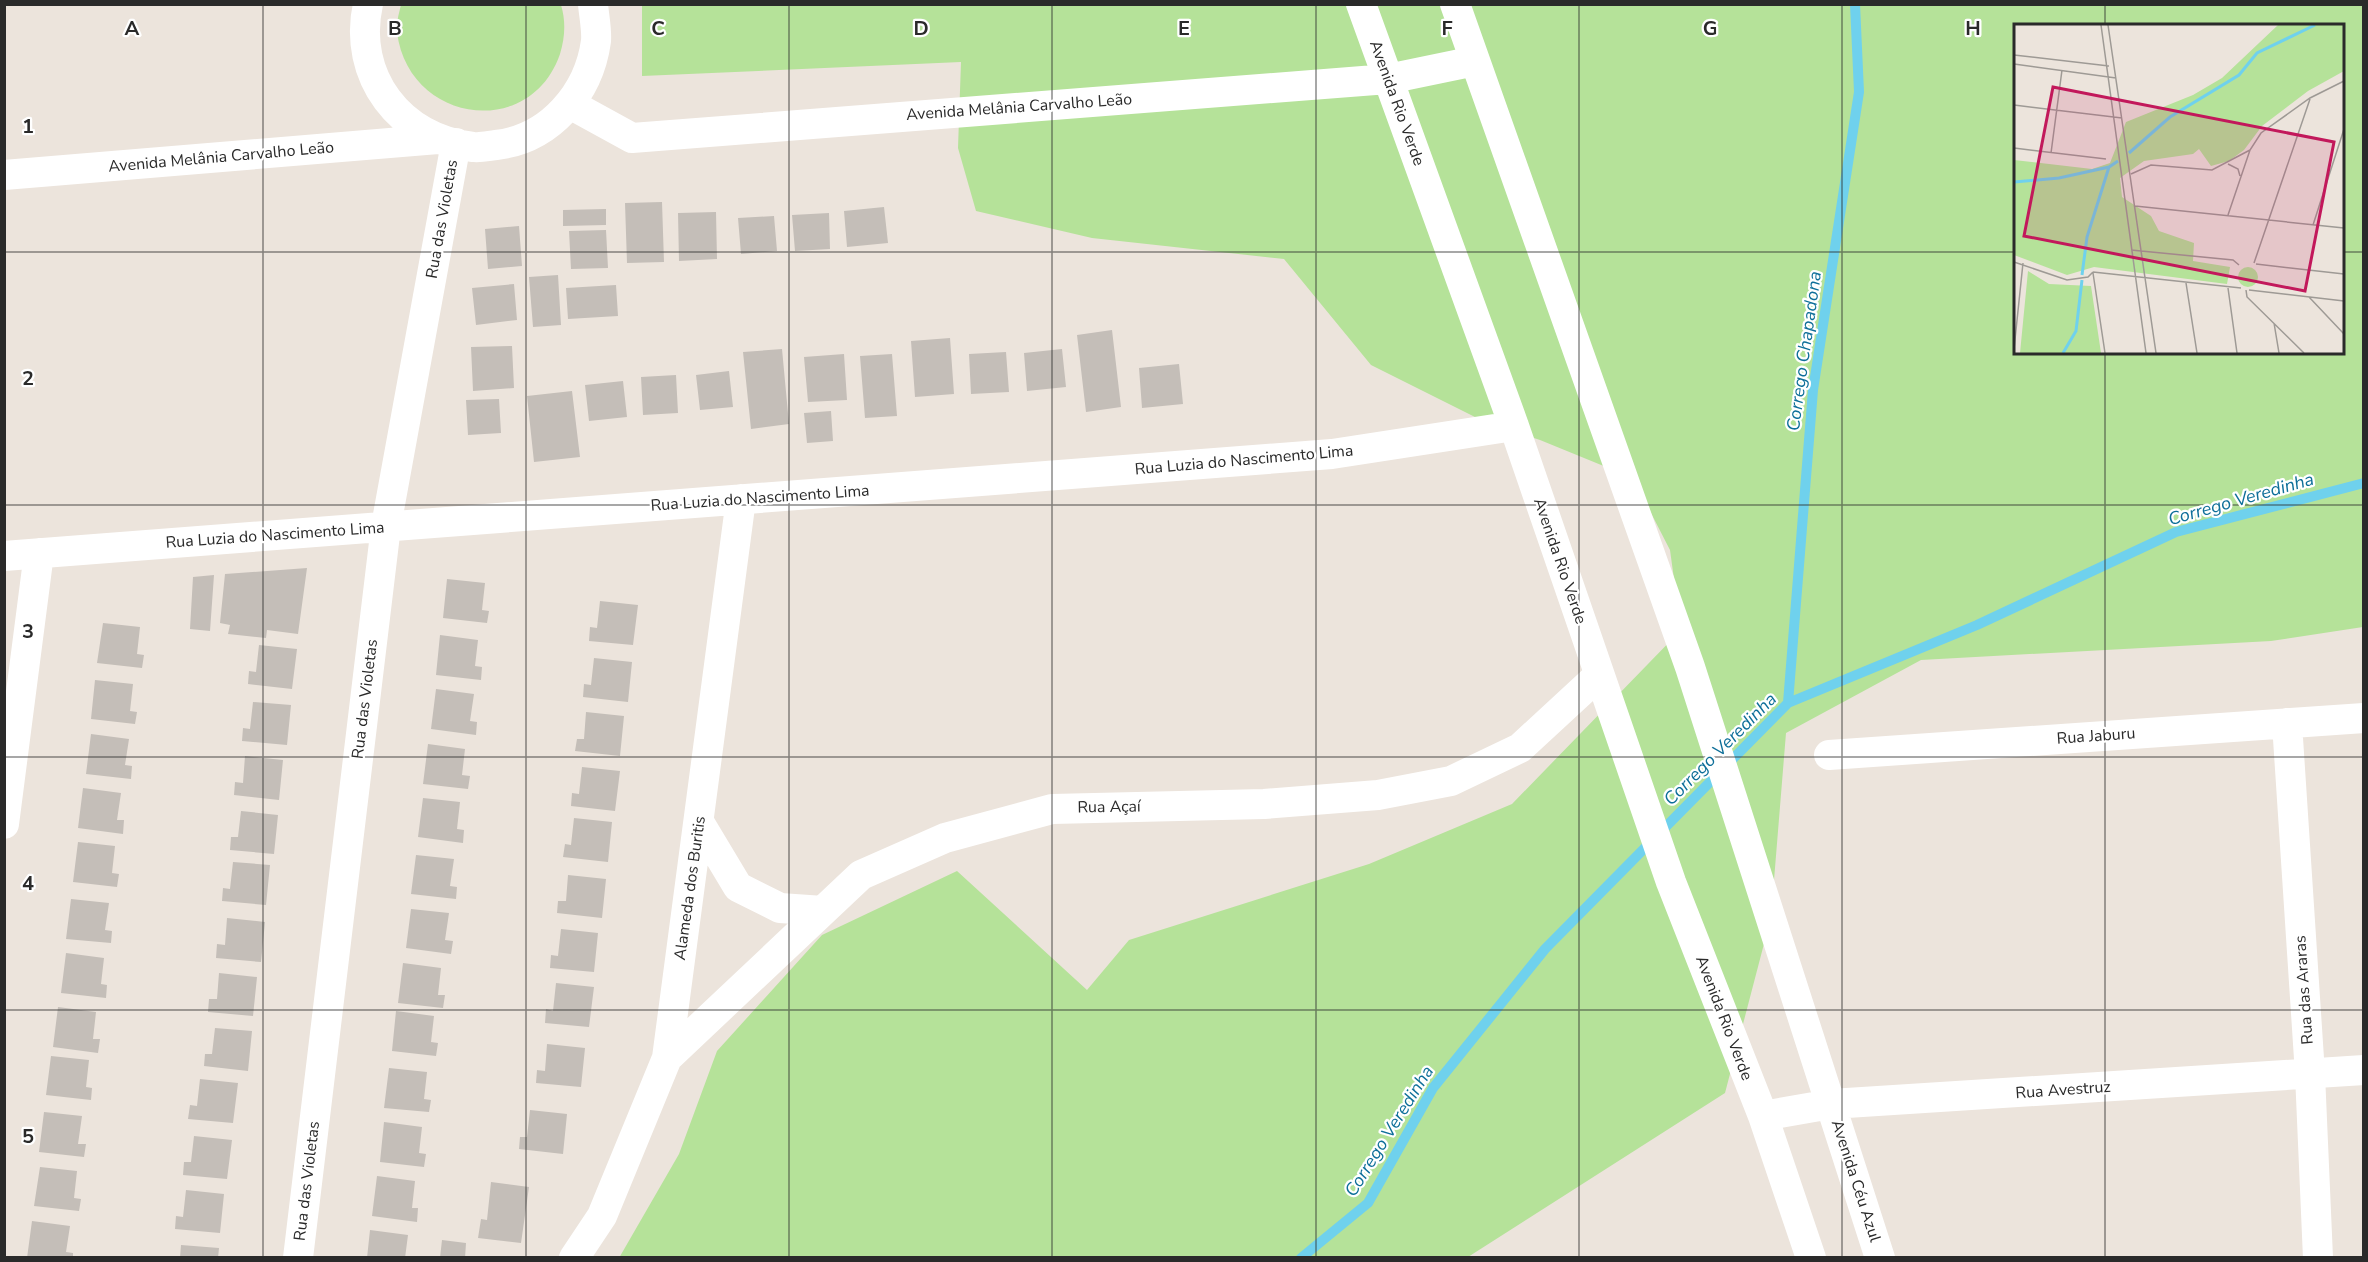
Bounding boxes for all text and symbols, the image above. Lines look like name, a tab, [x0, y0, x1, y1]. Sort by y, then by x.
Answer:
text: A	[125, 15, 140, 42]
text: B	[388, 15, 402, 42]
text: C	[651, 15, 665, 42]
text: D	[913, 15, 929, 42]
text: E	[1178, 15, 1190, 42]
text: F	[1441, 15, 1453, 42]
text: G	[1703, 15, 1717, 42]
text: H	[1965, 15, 1981, 42]
inset map	[2014, 24, 2344, 354]
street label: Avenida Rio Verde	[1364, 37, 1430, 169]
street label: Avenida Melânia Carvalho Leão	[905, 88, 1133, 126]
text: 1	[22, 113, 34, 140]
street label: Avenida Melânia Carvalho Leão	[107, 136, 335, 178]
street label: Rua das Violetas	[421, 158, 463, 280]
water label: Corrego Chapadona	[1781, 270, 1827, 432]
text: 2	[22, 365, 34, 392]
street label: Rua Luzia do Nascimento Lima	[1134, 439, 1354, 481]
water label: Corrego Veredinha	[2165, 467, 2317, 531]
street label: Rua Luzia do Nascimento Lima	[650, 479, 870, 517]
street label: Avenida Rio Verde	[1528, 495, 1592, 627]
street label: Rua Luzia do Nascimento Lima	[165, 516, 385, 554]
text: 3	[22, 618, 34, 645]
street label: Rua das Violetas	[347, 638, 383, 760]
water label: Corrego Veredinha	[1658, 687, 1782, 811]
street label: Rua Jaburu	[2056, 722, 2136, 750]
street label: Rua Açaí	[1077, 795, 1142, 819]
street label: Alameda dos Buritis	[669, 815, 711, 961]
text: 4	[22, 870, 34, 897]
street label: Rua das Araras	[2289, 935, 2319, 1045]
street label: Avenida Rio Verde	[1690, 952, 1758, 1084]
water label: Corrego Veredinha	[1339, 1061, 1439, 1201]
street label: Rua Avestruz	[2015, 1076, 2111, 1104]
street label: Avenida Céu Azul	[1826, 1117, 1886, 1245]
street label: Rua das Violetas	[289, 1120, 325, 1242]
text: 5	[22, 1123, 34, 1150]

